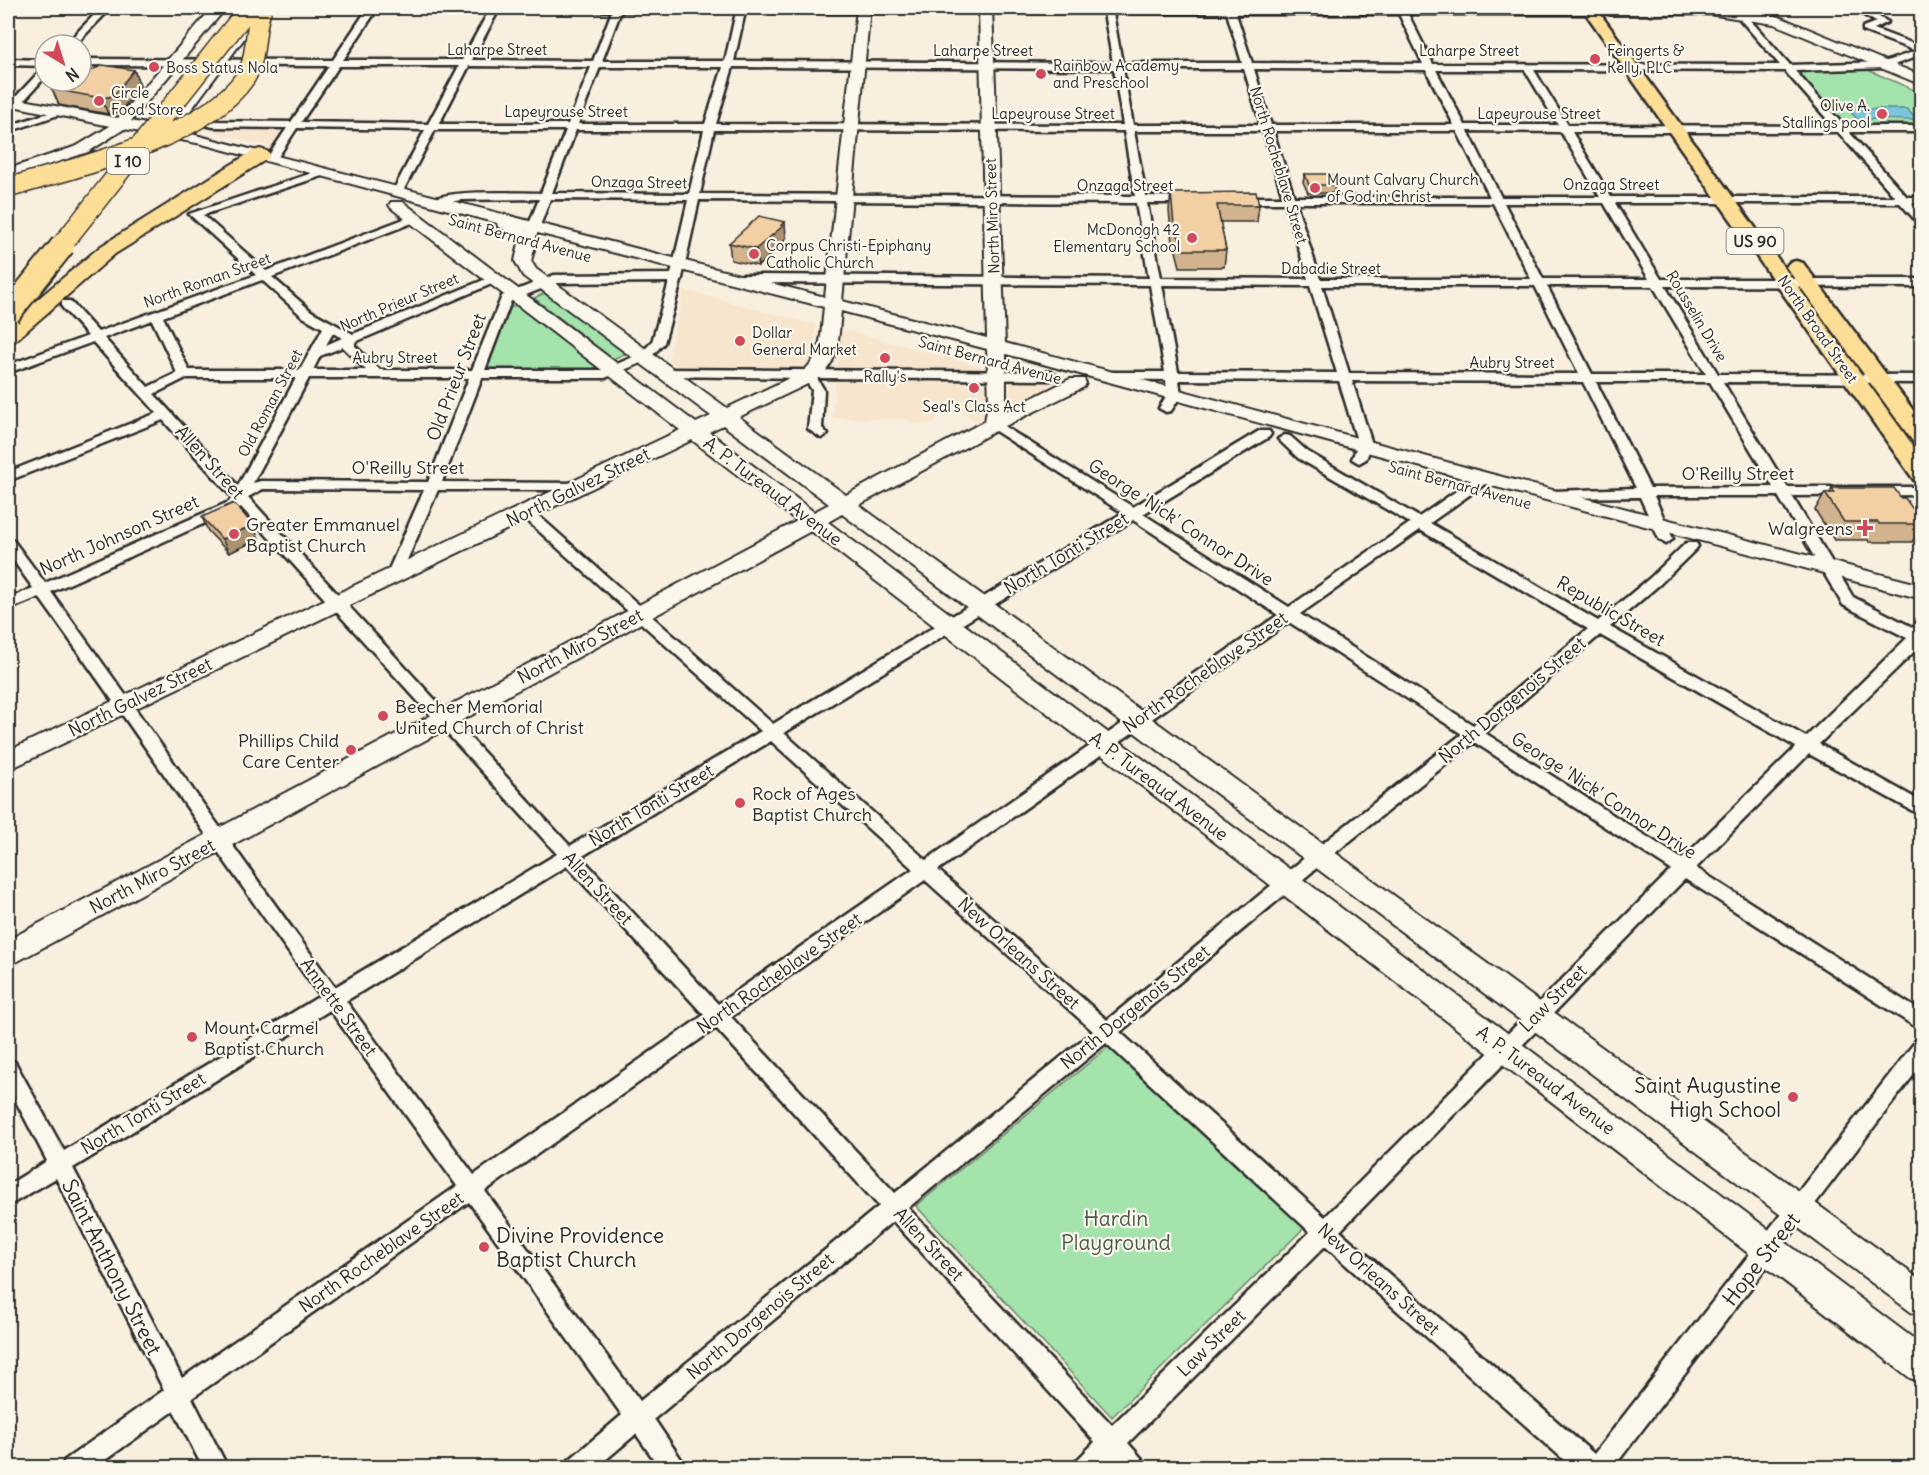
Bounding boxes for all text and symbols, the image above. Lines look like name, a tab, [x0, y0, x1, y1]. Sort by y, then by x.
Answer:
north arrow	[33, 33, 93, 93]
street label: Laharpe Street	[447, 40, 547, 59]
street label: Laharpe Street	[933, 41, 1033, 60]
street label: Laharpe Street	[1419, 41, 1519, 60]
place label: Feingerts & Kelly, PLC	[1607, 41, 1685, 77]
marker: Feingerts & Kelly, PLC	[1588, 52, 1602, 66]
place label: Rainbow Academy and Preschool	[1053, 56, 1179, 92]
place label: Boss Status Nola	[166, 58, 278, 77]
marker: Boss Status Nola	[147, 60, 161, 74]
text: N	[62, 64, 83, 86]
marker: Rainbow Academy and Preschool	[1034, 67, 1048, 81]
place label: Circle Food Store	[111, 83, 183, 119]
street label: North Rocheblave Street	[1246, 84, 1312, 246]
marker: Circle Food Store	[92, 94, 106, 108]
place label: Olive A. Stallings pool	[1782, 96, 1870, 132]
street label: Lapeyrouse Street	[504, 102, 628, 121]
street label: Lapeyrouse Street	[991, 104, 1115, 123]
street label: Lapeyrouse Street	[1477, 104, 1601, 123]
marker: Olive A. Stallings pool	[1875, 107, 1889, 121]
road number: I 10	[107, 148, 149, 174]
street label: North Miro Street	[980, 158, 1004, 274]
place label: Mount Calvary Church of God in Christ	[1327, 170, 1479, 206]
street label: Onzaga Street	[591, 172, 687, 192]
street label: Onzaga Street	[1563, 175, 1659, 194]
street label: Onzaga Street	[1077, 176, 1173, 195]
marker: Mount Calvary Church of God in Christ	[1308, 181, 1322, 195]
street label: Saint Bernard Avenue	[446, 210, 594, 266]
place label: McDonogh 42 Elementary School	[1053, 220, 1180, 256]
road number: US 90	[1726, 228, 1784, 254]
marker: McDonogh 42 Elementary School	[1185, 231, 1199, 245]
place label: Corpus Christi-Epiphany Catholic Church	[766, 236, 931, 272]
marker: Corpus Christi-Epiphany Catholic Church	[747, 247, 761, 261]
street label: North Roman Street	[141, 248, 273, 312]
street label: Dabadie Street	[1281, 259, 1381, 278]
street label: Rousselin Drive	[1662, 267, 1732, 365]
street label: North Prieur Street	[337, 268, 461, 336]
street label: North Broad Street	[1774, 271, 1862, 387]
street label: Old Prieur Street	[421, 310, 491, 444]
place label: Dollar General Market	[752, 323, 857, 359]
street label: Saint Bernard Avenue	[916, 332, 1064, 388]
marker: Dollar General Market	[733, 334, 747, 348]
street label: Old Roman Street	[234, 346, 306, 460]
street label: Aubry Street	[353, 348, 437, 367]
marker: Rally's	[878, 351, 892, 365]
street label: Aubry Street	[1470, 353, 1554, 372]
place label: Rally's	[864, 367, 907, 386]
marker: Seal's Class Act	[967, 381, 981, 395]
place label: Seal's Class Act	[923, 397, 1025, 416]
street label: Allen Street	[171, 420, 249, 504]
street label: A. P. Tureaud Avenue	[699, 431, 847, 551]
street label: North Galvez Street	[502, 442, 654, 532]
street label: George 'Nick' Connor Drive	[1084, 453, 1278, 591]
street label: O'Reilly Street	[352, 456, 464, 479]
street label: Saint Bernard Avenue	[1386, 457, 1534, 513]
street label: O'Reilly Street	[1682, 462, 1794, 485]
street label: North Johnson Street	[36, 490, 202, 580]
street label: North Tonti Street	[999, 507, 1133, 599]
place label: Greater Emmanuel Baptist Church	[246, 513, 400, 557]
place label: Walgreens	[1768, 517, 1853, 540]
marker: Walgreens	[1858, 521, 1872, 535]
marker: Greater Emmanuel Baptist Church	[227, 527, 241, 541]
street label: Republic Street	[1553, 571, 1669, 651]
street label: North Miro Street	[513, 603, 647, 689]
street label: North Rocheblave Street	[1118, 606, 1292, 738]
street label: North Dorgenois Street	[1434, 632, 1590, 768]
street label: North Galvez Street	[64, 652, 216, 742]
place label: Beecher Memorial United Church of Christ	[395, 695, 584, 739]
marker: Beecher Memorial United Church of Christ	[376, 709, 390, 723]
street label: A. P. Tureaud Avenue	[1085, 726, 1233, 846]
street label: George 'Nick' Connor Drive	[1507, 726, 1701, 864]
place label: Phillips Child Care Center	[238, 729, 340, 773]
marker: Phillips Child Care Center	[344, 743, 358, 757]
street label: North Tonti Street	[584, 759, 718, 851]
place label: Rock of Ages Baptist Church	[752, 782, 872, 826]
marker: Rock of Ages Baptist Church	[733, 796, 747, 810]
street label: North Miro Street	[85, 833, 219, 919]
street label: Allen Street	[558, 846, 638, 930]
street label: New Orleans Street	[953, 892, 1085, 1014]
street label: North Rocheblave Street	[692, 907, 866, 1039]
street label: North Dorgenois Street	[1056, 940, 1214, 1074]
street label: Annette Street	[296, 953, 382, 1061]
street label: Law Street	[1514, 959, 1592, 1037]
place label: Mount Carmel Baptist Church	[204, 1016, 324, 1060]
street label: A. P. Tureaud Avenue	[1472, 1020, 1620, 1140]
marker: Mount Carmel Baptist Church	[185, 1030, 199, 1044]
street label: North Tonti Street	[76, 1067, 210, 1159]
place label: Saint Augustine High School	[1634, 1072, 1781, 1123]
marker: Saint Augustine High School	[1786, 1090, 1800, 1104]
street label: Saint Anthony Street	[56, 1174, 168, 1360]
street label: North Rocheblave Street	[294, 1186, 468, 1318]
street label: Allen Street	[889, 1202, 969, 1286]
park label: Hardin Playground	[1061, 1205, 1171, 1256]
street label: Hope Street	[1716, 1207, 1806, 1311]
street label: New Orleans Street	[1313, 1218, 1445, 1340]
place label: Divine Providence Baptist Church	[496, 1222, 664, 1273]
marker: Divine Providence Baptist Church	[477, 1240, 491, 1254]
street label: North Dorgenois Street	[682, 1248, 838, 1384]
street label: Law Street	[1172, 1305, 1250, 1381]

